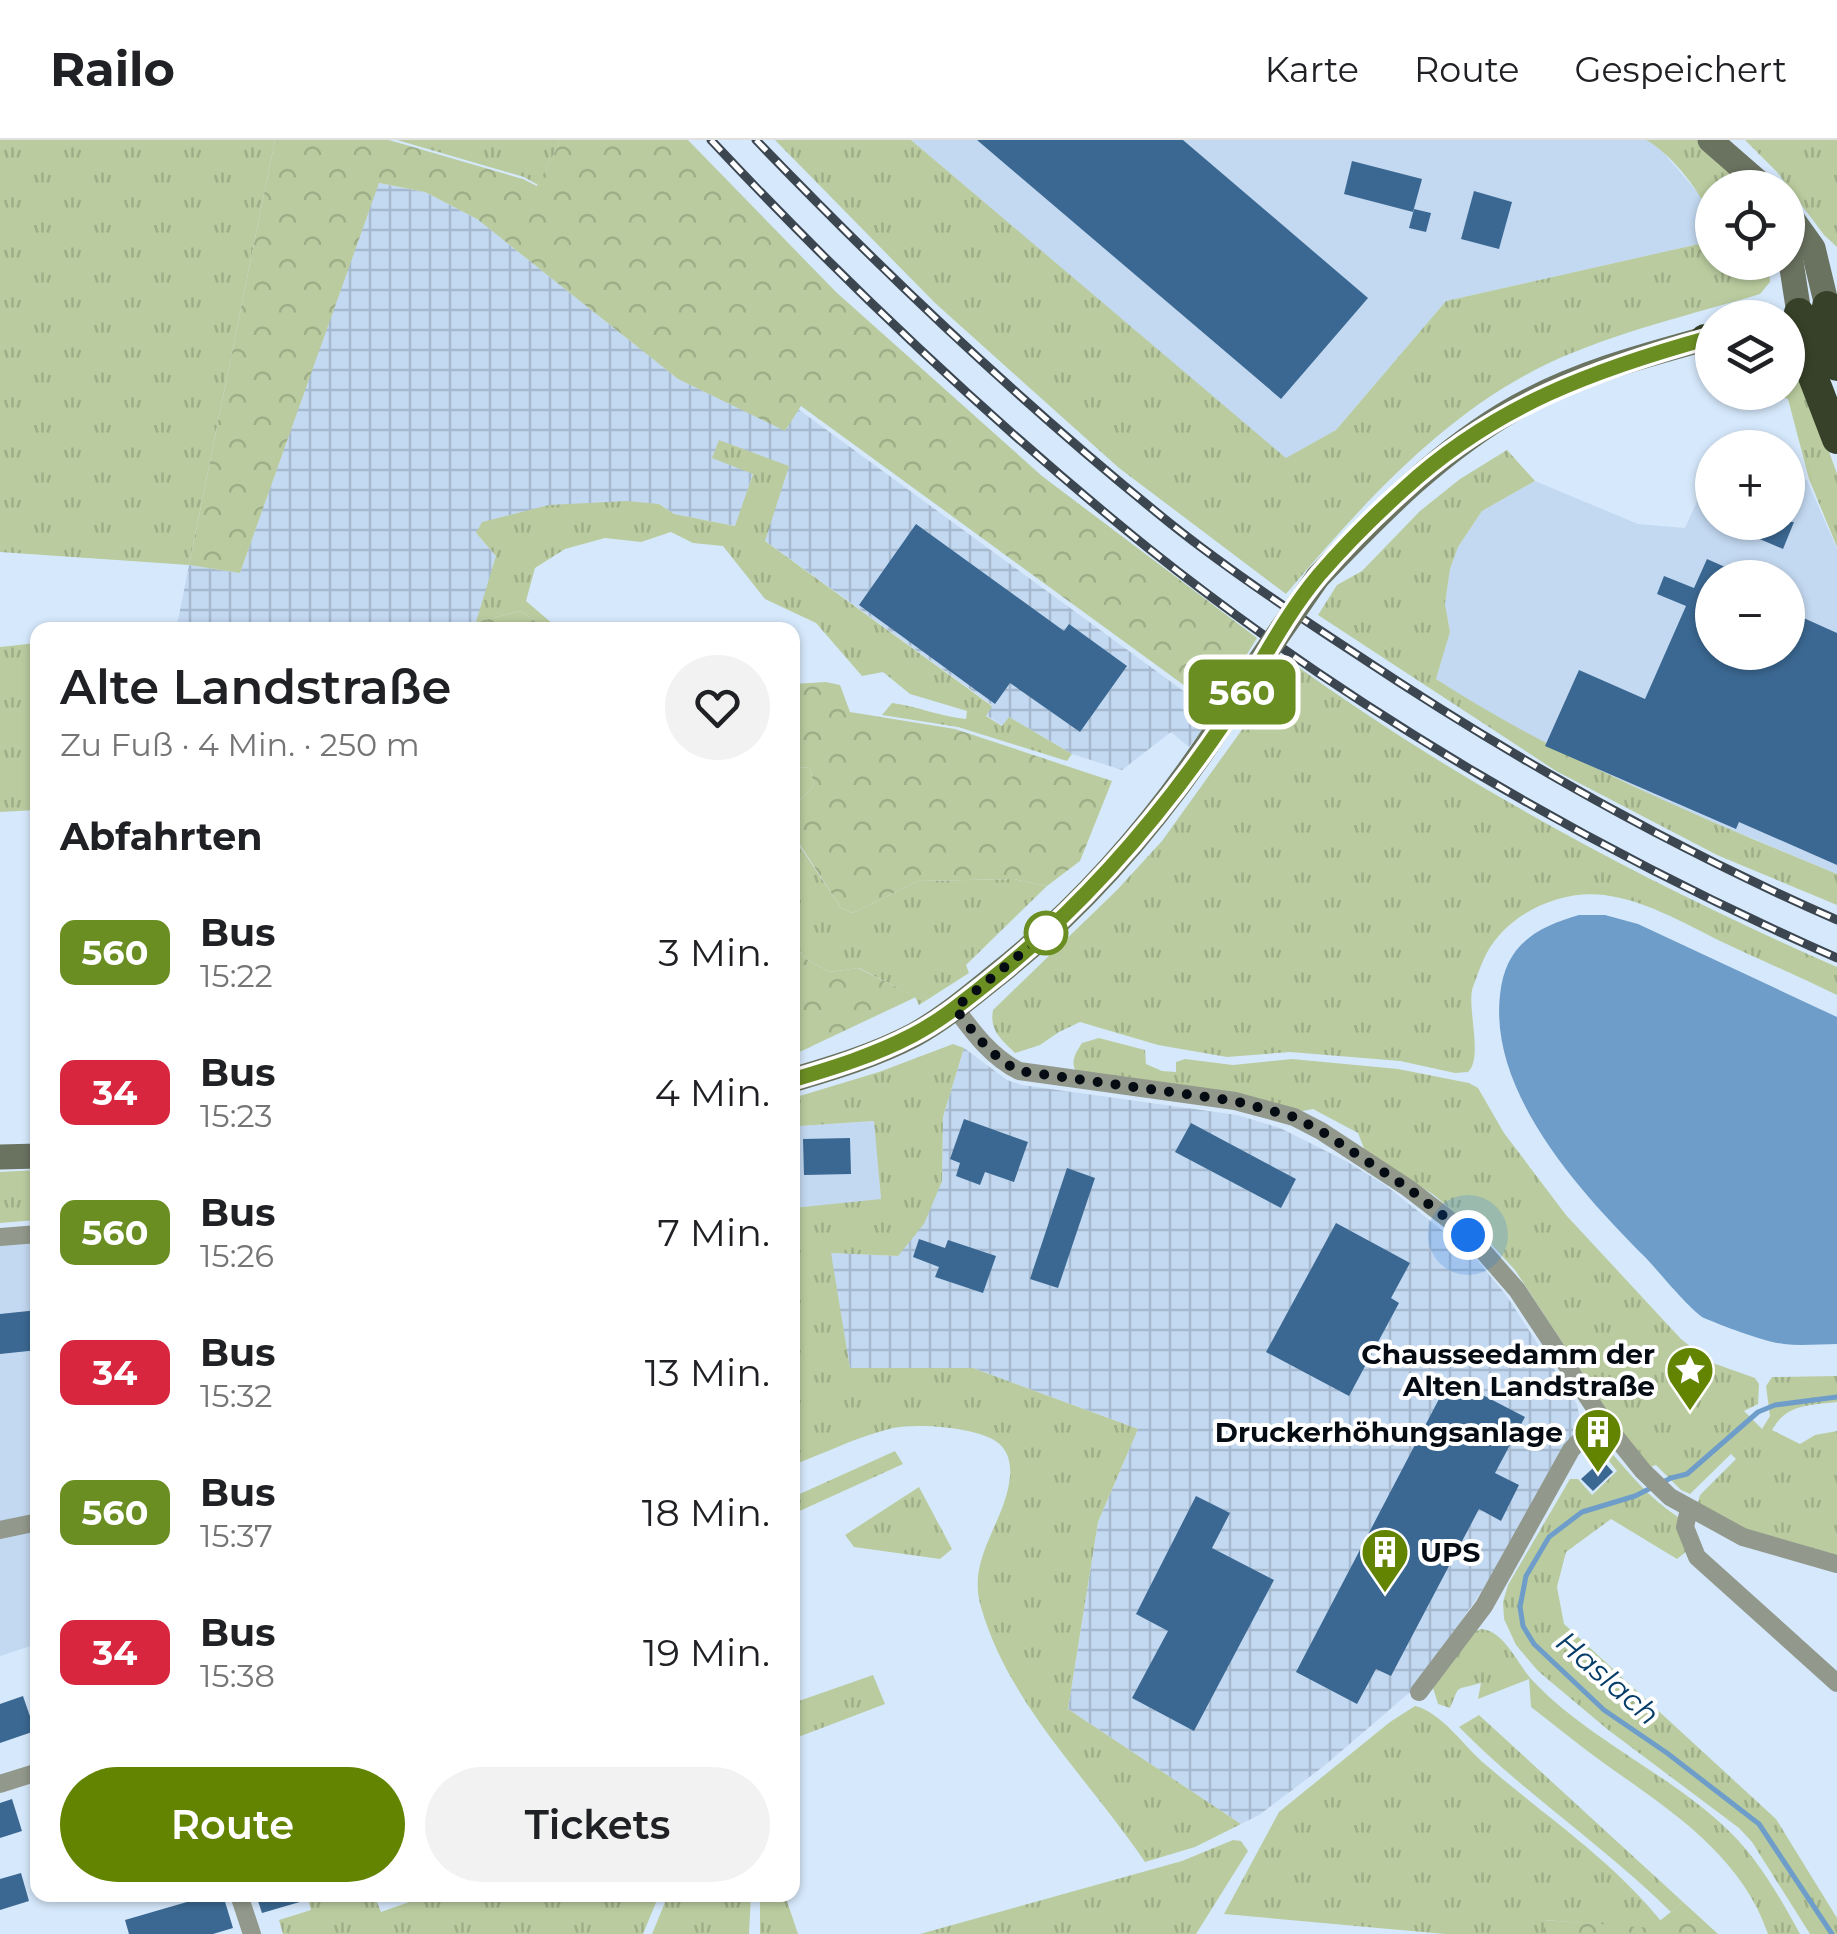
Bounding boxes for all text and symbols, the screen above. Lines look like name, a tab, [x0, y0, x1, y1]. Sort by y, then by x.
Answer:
text: Railo	[50, 40, 175, 98]
text: Karte	[1265, 48, 1359, 91]
text: Route	[1414, 48, 1519, 91]
text: Gespeichert	[1574, 48, 1787, 91]
map controls	[1695, 170, 1805, 670]
button: locate	[1695, 170, 1805, 280]
button: layers	[1695, 300, 1805, 410]
button: +	[1695, 430, 1805, 540]
button: −	[1695, 560, 1805, 670]
button: heart	[665, 655, 770, 760]
text: Alte Landstraße	[60, 658, 451, 716]
line badge: 560	[1184, 660, 1300, 724]
text: 560	[1209, 671, 1275, 714]
text: Zu Fuß · 4 Min. · 250 m	[60, 725, 420, 764]
text: Abfahrten	[60, 813, 262, 860]
text: Bus	[200, 909, 275, 956]
unlabelled marker	[1025, 912, 1067, 954]
text: 3 Min.	[658, 929, 770, 976]
text: 560	[82, 931, 148, 974]
text: 15:22	[200, 956, 273, 995]
text: Bus	[200, 1049, 275, 1096]
text: 4 Min.	[655, 1069, 770, 1116]
text: 34	[93, 1071, 137, 1114]
text: 15:23	[200, 1096, 273, 1135]
text: Bus	[200, 1189, 275, 1236]
text: 7 Min.	[657, 1209, 770, 1256]
your location	[1443, 1210, 1493, 1260]
text: 560	[82, 1211, 148, 1254]
text: 15:26	[200, 1236, 274, 1275]
text: Bus	[200, 1329, 275, 1376]
place label: Chausseedamm der Alten Landstraße	[1361, 1337, 1655, 1403]
place icon: Chausseedamm der Alten Landstraße	[1664, 1344, 1716, 1412]
text: 13 Min.	[645, 1349, 770, 1396]
text: 34	[93, 1351, 137, 1394]
text: 15:32	[200, 1376, 273, 1415]
building icon: Druckerhöhungsanlage	[1572, 1406, 1624, 1474]
place label: Druckerhöhungsanlage	[1215, 1415, 1563, 1449]
text: Bus	[200, 1469, 275, 1516]
text: 18 Min.	[642, 1489, 770, 1536]
text: 560	[82, 1491, 148, 1534]
text: 15:37	[200, 1516, 273, 1555]
building icon: UPS	[1359, 1526, 1411, 1594]
place label: UPS	[1420, 1535, 1481, 1569]
text: Bus	[200, 1609, 275, 1656]
water label: Haslach	[1549, 1623, 1667, 1733]
text: 19 Min.	[643, 1629, 770, 1676]
text: 34	[93, 1631, 137, 1674]
text: 15:38	[200, 1656, 275, 1695]
button: Route	[60, 1767, 405, 1882]
button: Tickets	[425, 1767, 770, 1882]

